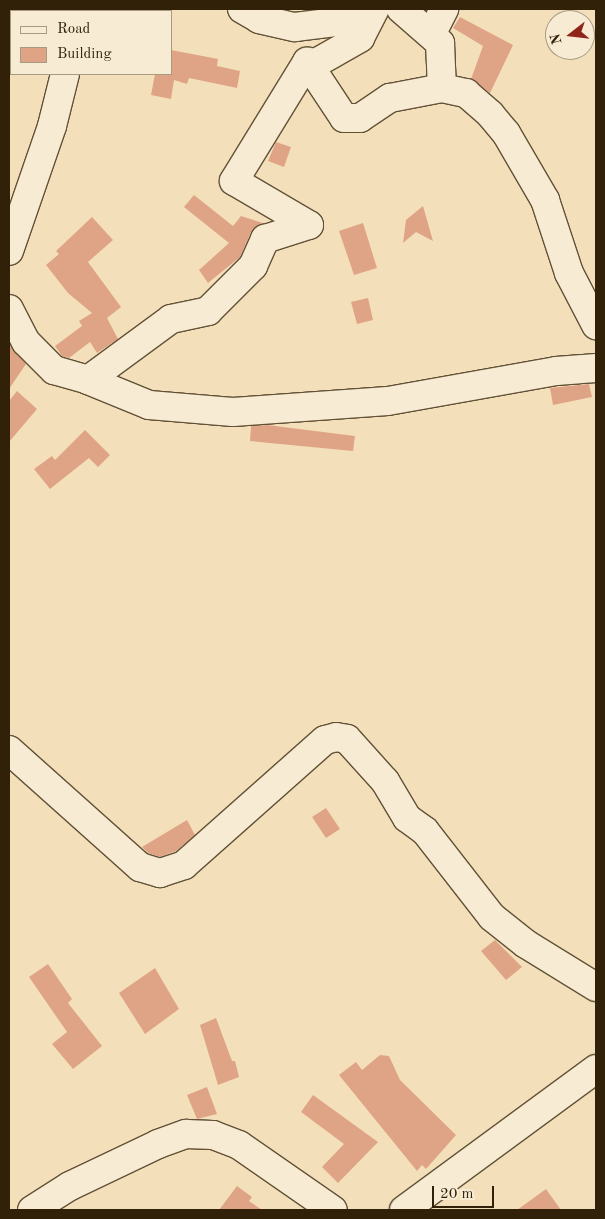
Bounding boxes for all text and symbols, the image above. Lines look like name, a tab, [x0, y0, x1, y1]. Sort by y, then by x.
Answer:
legend	[10, 10, 172, 75]
north arrow	[545, 10, 595, 60]
text: Road	[57, 22, 90, 37]
text: N	[548, 32, 565, 46]
text: Building	[57, 47, 112, 62]
scale bar	[435, 1176, 498, 1208]
text: 20 m	[440, 1187, 474, 1202]

